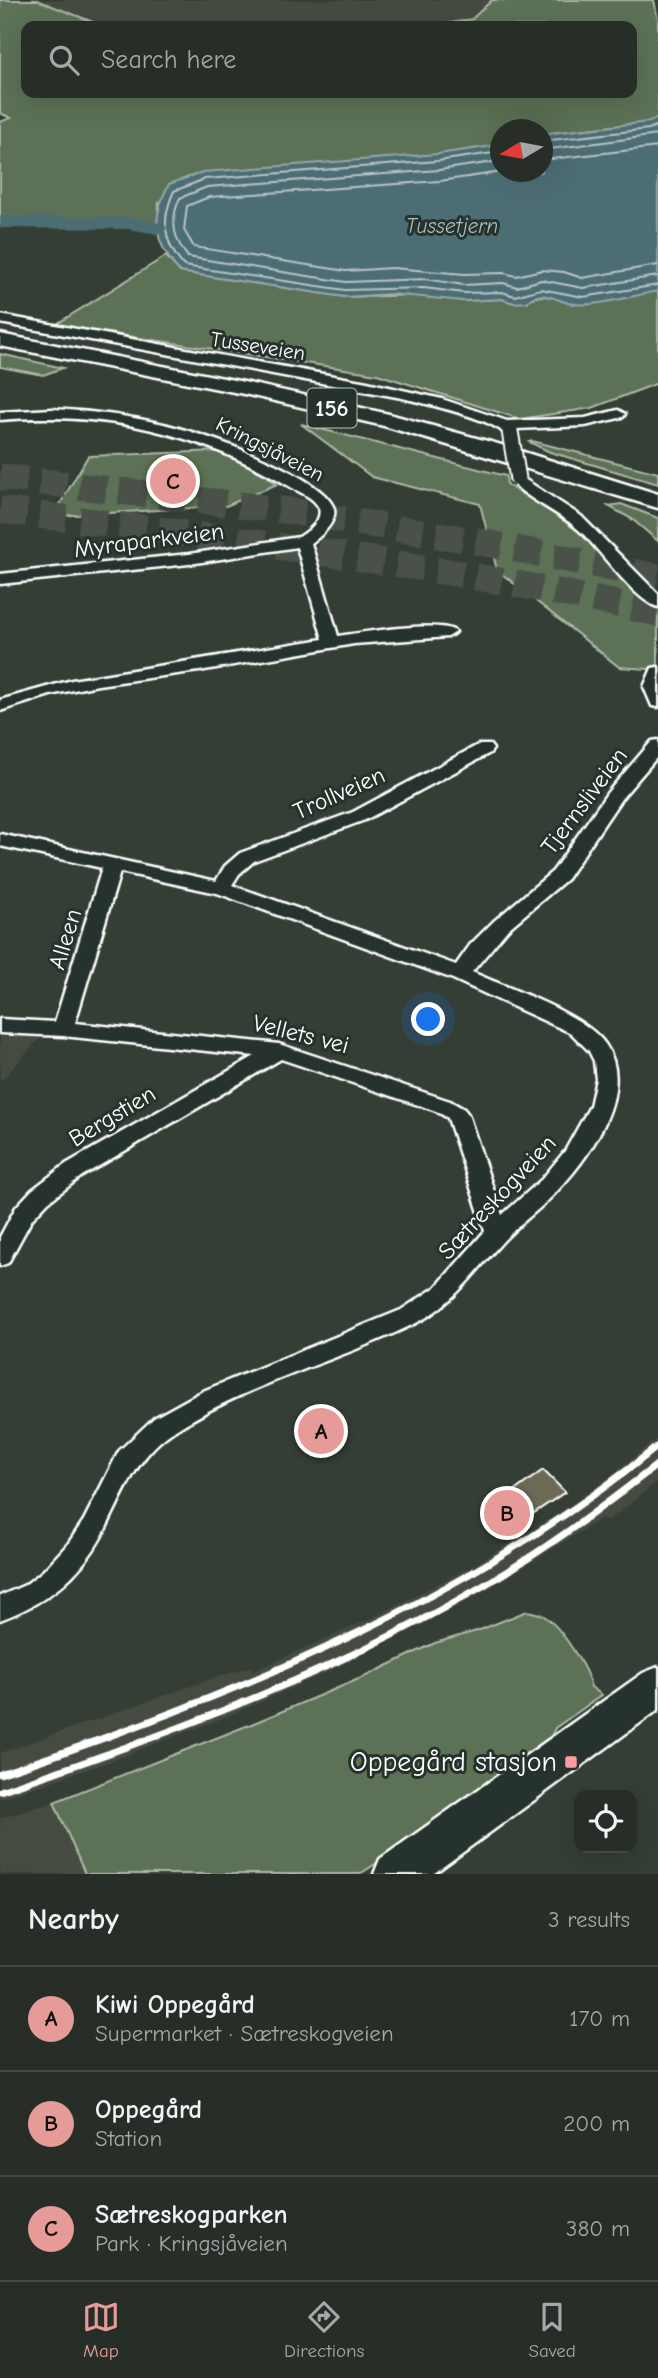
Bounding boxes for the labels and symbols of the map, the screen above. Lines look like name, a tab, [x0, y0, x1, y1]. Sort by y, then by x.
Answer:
north arrow	[490, 119, 553, 182]
water label: Tussetjern	[406, 214, 498, 238]
street label: Tusseveien	[209, 327, 307, 365]
road number: 156	[308, 388, 356, 428]
street label: Kringsjåveien	[212, 412, 328, 486]
pin: C	[150, 455, 196, 507]
street label: Myraparkveien	[72, 517, 226, 563]
street label: Tjernsliveien	[535, 742, 633, 860]
street label: Trollveien	[289, 760, 389, 826]
street label: Alleen	[43, 905, 87, 973]
your location	[411, 1002, 445, 1036]
street label: Vellets vei	[250, 1009, 352, 1059]
street label: Bergstien	[64, 1079, 160, 1153]
street label: Sætreskogveien	[432, 1129, 562, 1265]
pin: A	[298, 1405, 344, 1457]
pin: B	[484, 1487, 530, 1539]
place label: Oppegård stasjon	[350, 1746, 557, 1778]
marker: Oppegård stasjon	[563, 1754, 579, 1770]

